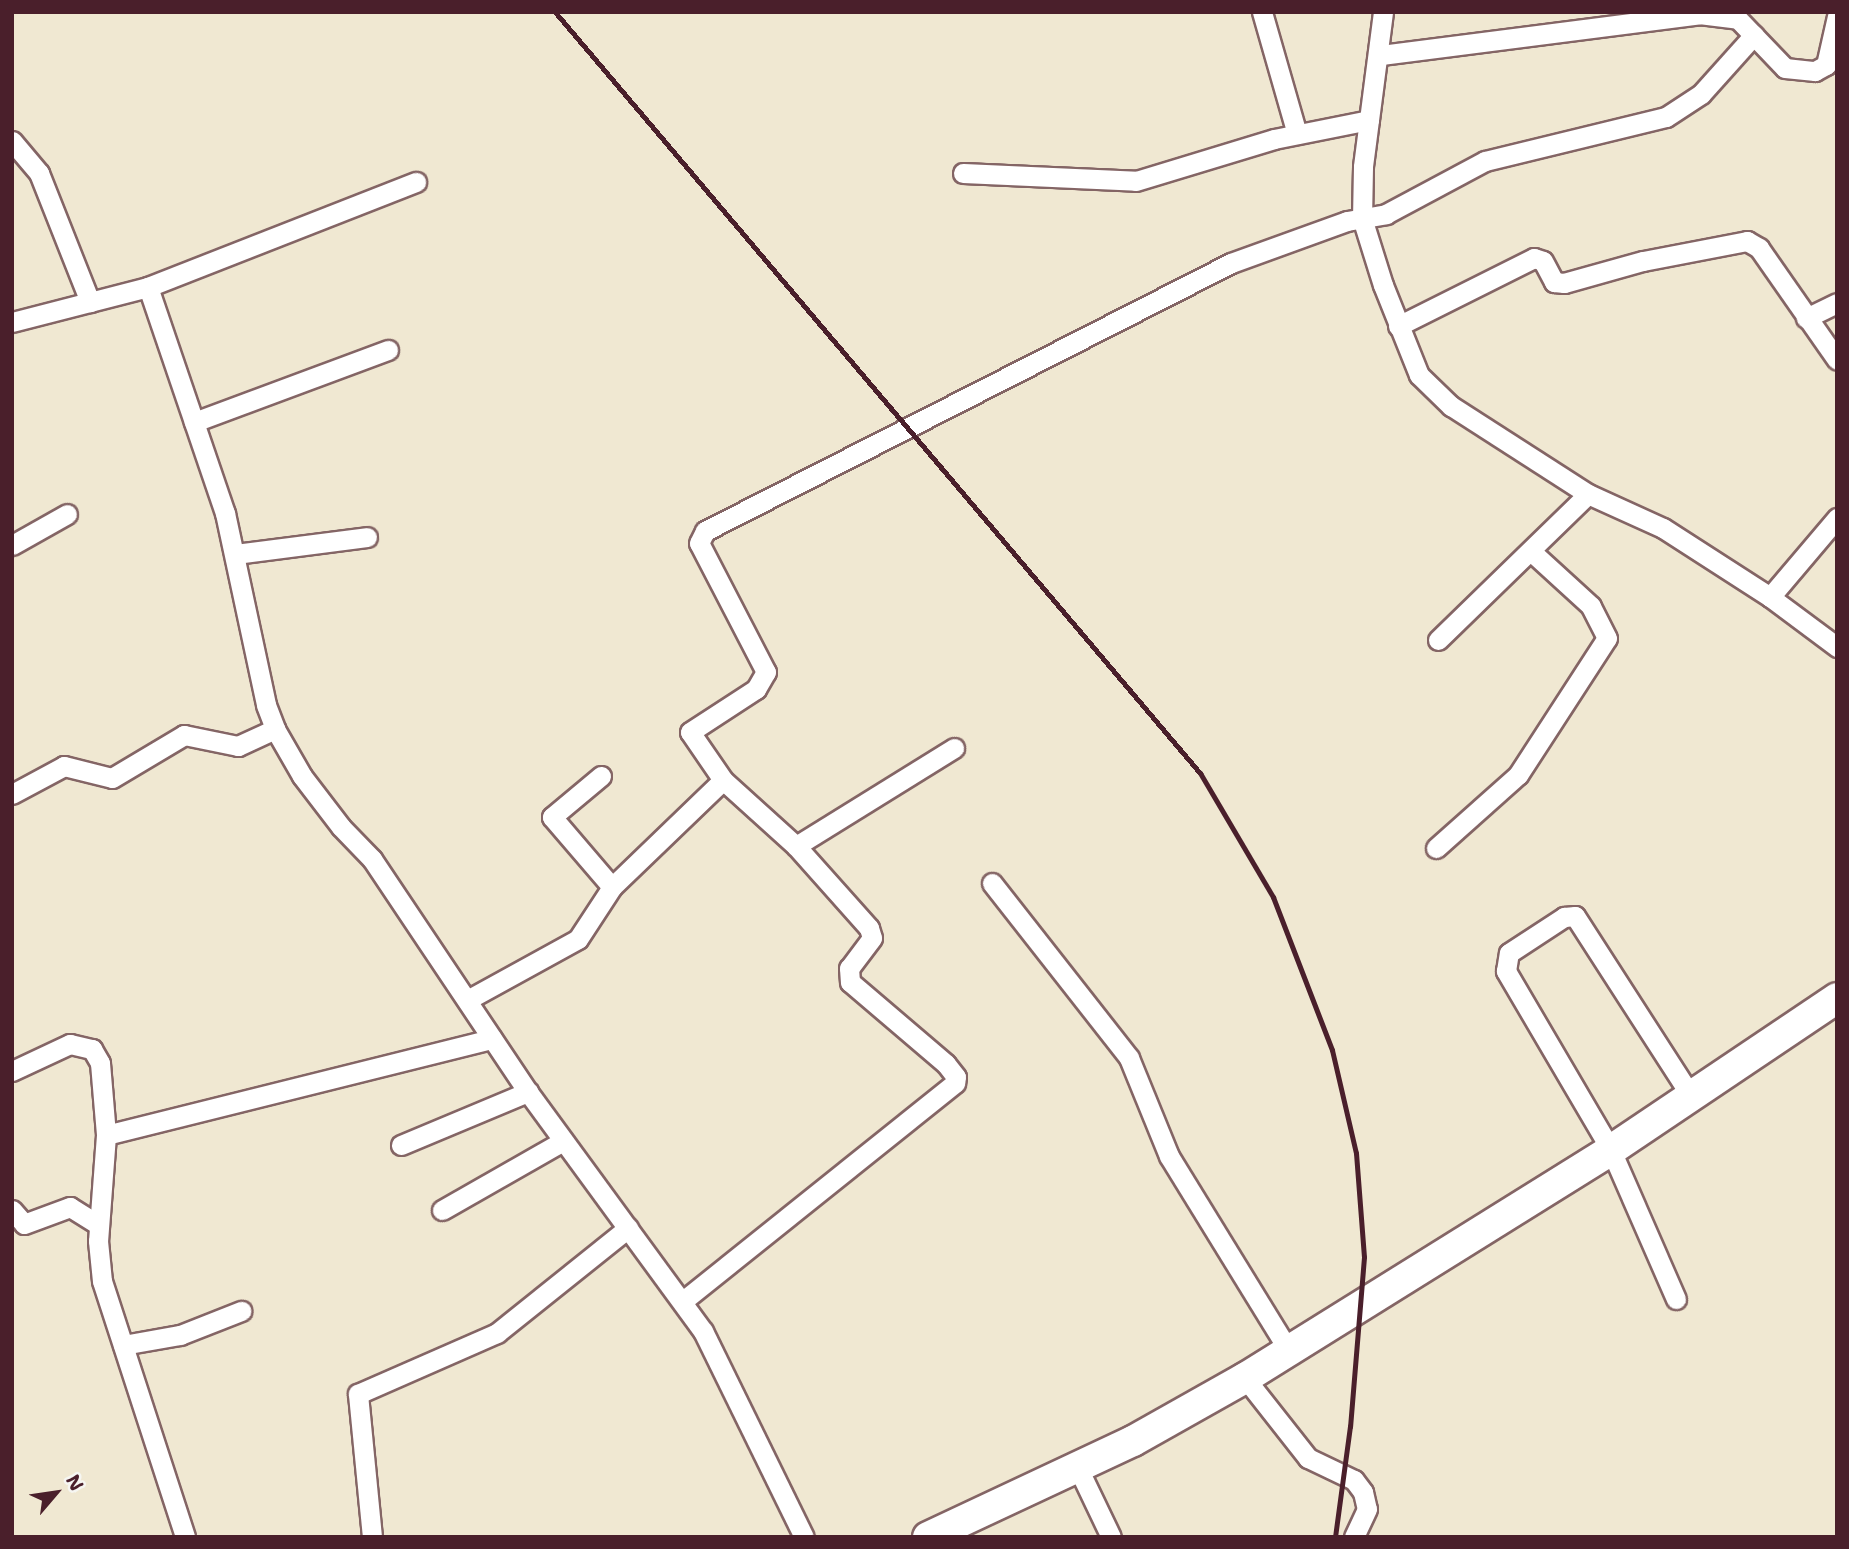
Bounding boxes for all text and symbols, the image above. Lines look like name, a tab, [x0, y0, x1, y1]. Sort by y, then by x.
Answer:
north arrow	[21, 1458, 91, 1528]
text: N	[60, 1470, 89, 1495]

